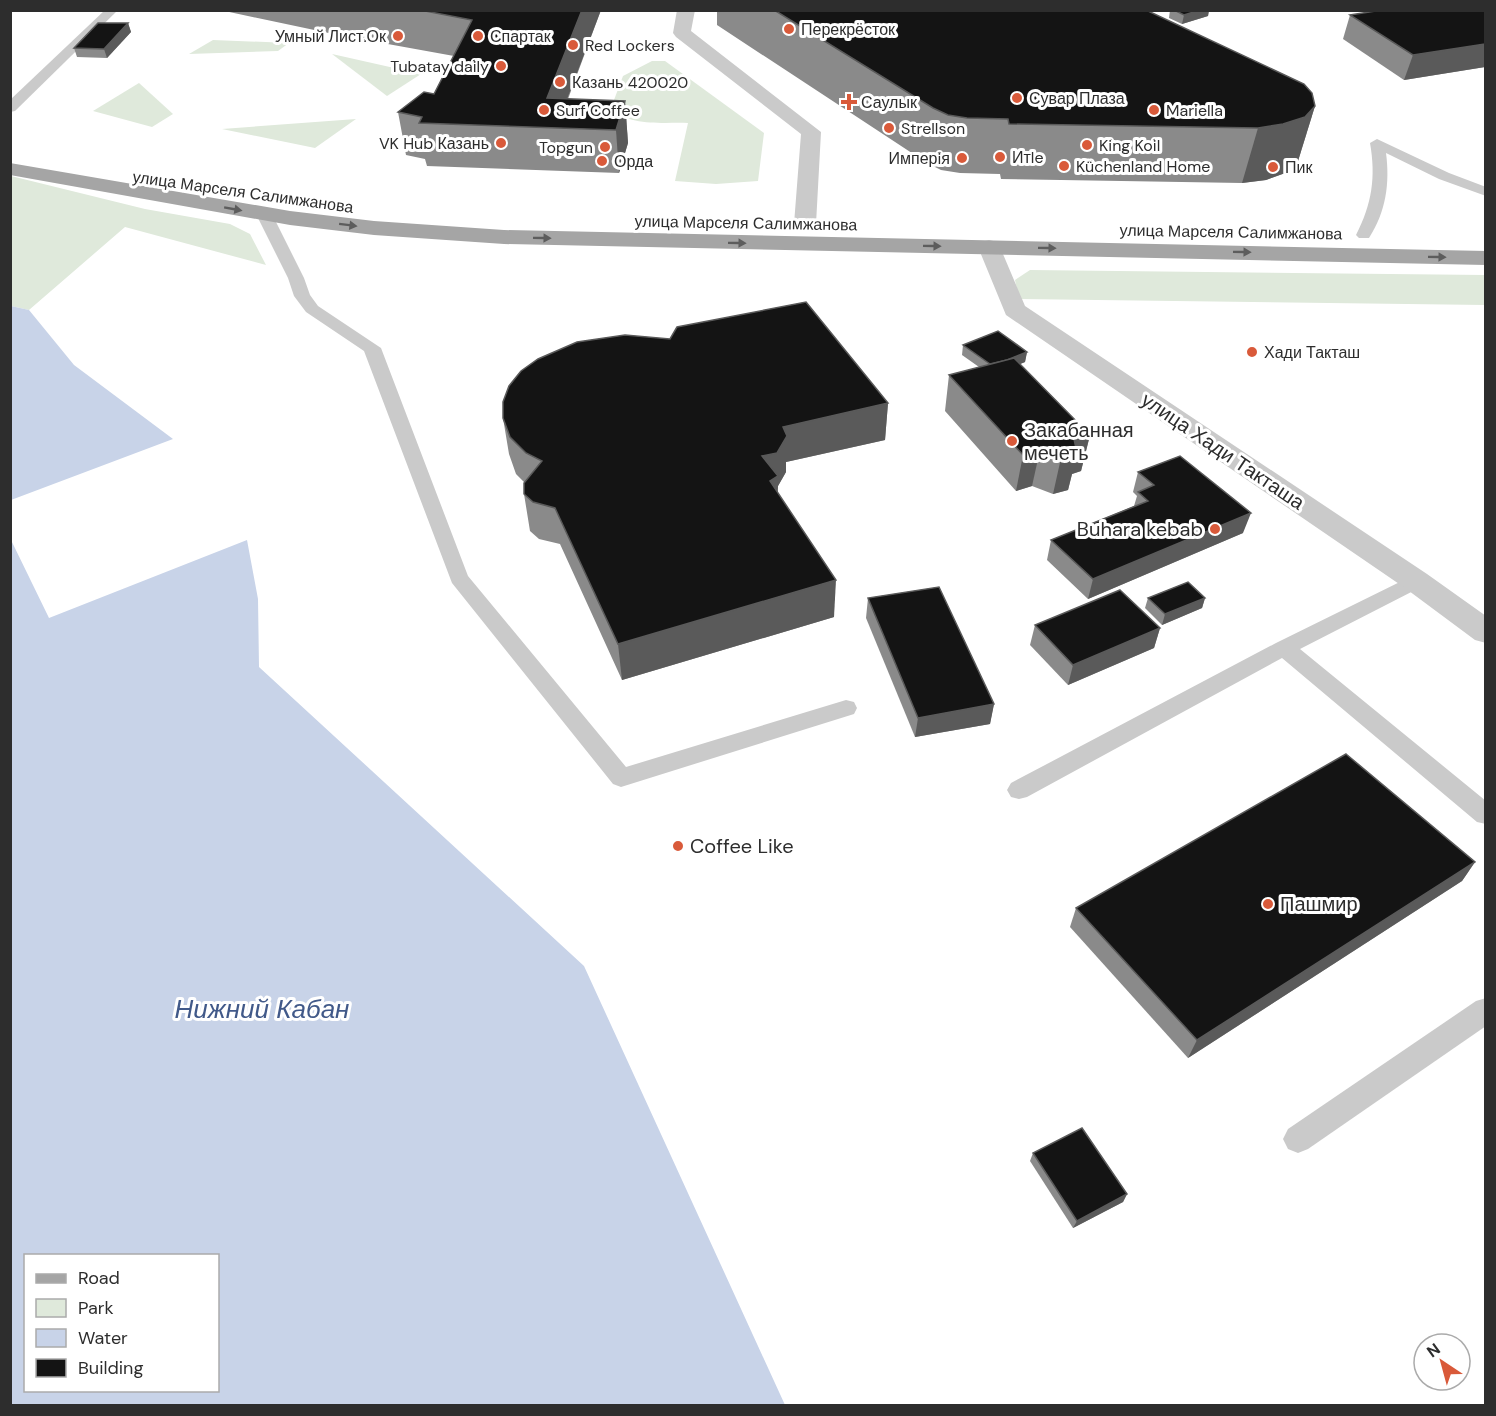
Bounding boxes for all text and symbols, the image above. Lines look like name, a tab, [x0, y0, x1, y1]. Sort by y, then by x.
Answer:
place label: Перекрёсток	[801, 19, 896, 40]
marker: Перекрёсток	[782, 22, 796, 36]
place label: Умный Лист.Ок	[275, 26, 387, 47]
place label: Спартак	[490, 26, 552, 47]
marker: Умный Лист.Ок	[391, 29, 405, 43]
marker: Спартак	[471, 29, 485, 43]
place label: Red Lockers	[585, 35, 675, 56]
marker: Red Lockers	[566, 38, 580, 52]
place label: Tubatay daily	[390, 56, 489, 77]
marker: Tubatay daily	[494, 59, 508, 73]
place label: Казань 420020	[572, 72, 688, 93]
marker: Казань 420020	[553, 75, 567, 89]
place label: Сувар Плаза	[1029, 88, 1125, 109]
marker: Сувар Плаза	[1010, 91, 1024, 105]
place label: Саулык	[861, 92, 918, 113]
marker: Саулык	[842, 95, 856, 109]
place label: Surf Coffee	[556, 100, 640, 121]
place label: Mariella	[1166, 100, 1223, 121]
marker: Surf Coffee	[537, 103, 551, 117]
marker: Mariella	[1147, 103, 1161, 117]
place label: Strellson	[901, 118, 965, 139]
marker: Strellson	[882, 121, 896, 135]
place label: VK Hub Казань	[379, 133, 489, 154]
place label: King Koil	[1099, 135, 1160, 156]
marker: VK Hub Казань	[494, 136, 508, 150]
place label: Topgun	[539, 137, 593, 158]
marker: King Koil	[1080, 138, 1094, 152]
marker: Topgun	[598, 140, 612, 154]
place label: Итle	[1012, 147, 1043, 168]
place label: Имперiя	[889, 148, 950, 169]
marker: Итle	[993, 150, 1007, 164]
place label: Орда	[614, 151, 653, 172]
marker: Имперiя	[955, 151, 969, 165]
marker: Орда	[595, 154, 609, 168]
place label: Küchenland Home	[1076, 156, 1210, 177]
place label: Пик	[1285, 157, 1313, 178]
marker: Küchenland Home	[1057, 159, 1071, 173]
marker: Пик	[1266, 160, 1280, 174]
street label: улица Марселя Салимжанова	[131, 166, 355, 218]
one-way arrow	[224, 205, 243, 214]
street label: улица Марселя Салимжанова	[635, 211, 858, 235]
street label: улица Марселя Салимжанова	[1120, 220, 1343, 244]
one-way arrow	[338, 221, 357, 230]
one-way arrow	[533, 233, 552, 243]
one-way arrow	[728, 238, 747, 247]
one-way arrow	[923, 241, 942, 251]
one-way arrow	[1038, 243, 1057, 253]
one-way arrow	[1233, 248, 1252, 257]
one-way arrow	[1428, 252, 1447, 261]
place label: Хади Такташ	[1264, 342, 1360, 363]
marker: Хади Такташ	[1245, 345, 1259, 359]
street label: улица Хади Такташа	[1136, 387, 1310, 516]
place label: Закабанная мечеть	[1024, 417, 1134, 466]
marker: Закабанная мечеть	[1005, 434, 1019, 448]
place label: Buhara kebab	[1077, 516, 1203, 542]
marker: Buhara kebab	[1208, 522, 1222, 536]
place label: Coffee Like	[690, 833, 794, 859]
marker: Coffee Like	[671, 839, 685, 853]
place label: Пашмир	[1280, 891, 1358, 917]
marker: Пашмир	[1261, 897, 1275, 911]
water label: Нижний Кабан	[175, 992, 349, 1026]
legend	[24, 1254, 219, 1392]
text: Road	[78, 1266, 120, 1290]
text: Park	[78, 1296, 114, 1320]
text: Water	[78, 1326, 128, 1350]
north arrow	[1412, 1332, 1472, 1392]
text: N	[1423, 1338, 1444, 1362]
text: Building	[78, 1356, 143, 1380]

